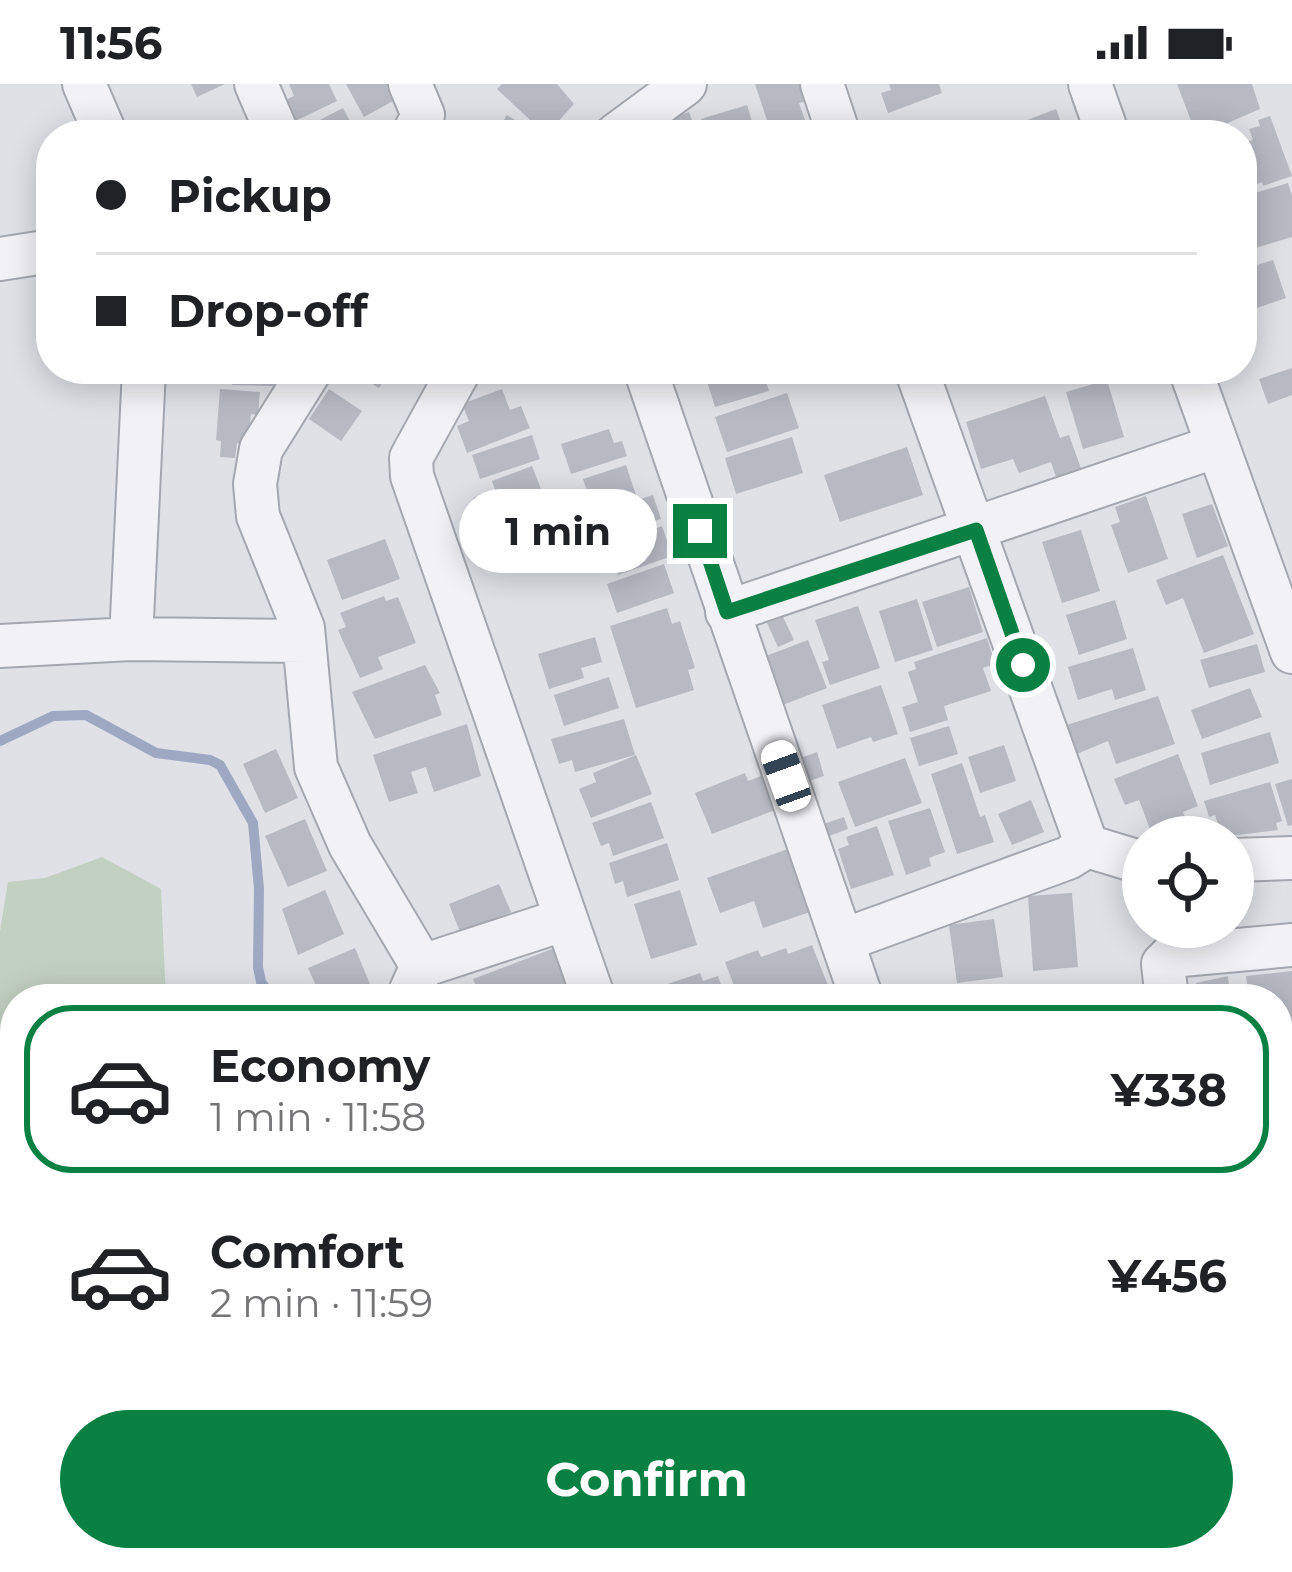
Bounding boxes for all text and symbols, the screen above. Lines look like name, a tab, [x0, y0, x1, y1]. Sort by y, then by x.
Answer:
text: 11:56	[60, 15, 163, 70]
text: Pickup	[168, 168, 332, 223]
text: Drop-off	[168, 283, 368, 338]
callout: 1 min	[460, 489, 658, 573]
route end	[673, 504, 727, 558]
text: 1 min	[505, 507, 611, 555]
route start	[996, 638, 1050, 692]
car	[757, 736, 815, 816]
map controls	[1122, 816, 1254, 948]
button: locate	[1122, 816, 1254, 948]
icon: car	[66, 1035, 174, 1143]
text: Economy	[210, 1038, 430, 1093]
text: ¥338	[1111, 1062, 1227, 1117]
text: 1 min · 11:58	[210, 1093, 426, 1141]
icon: car	[66, 1221, 174, 1329]
text: Comfort	[210, 1224, 405, 1279]
text: ¥456	[1108, 1248, 1227, 1303]
text: 2 min · 11:59	[210, 1279, 433, 1327]
button: Confirm	[60, 1410, 1233, 1548]

